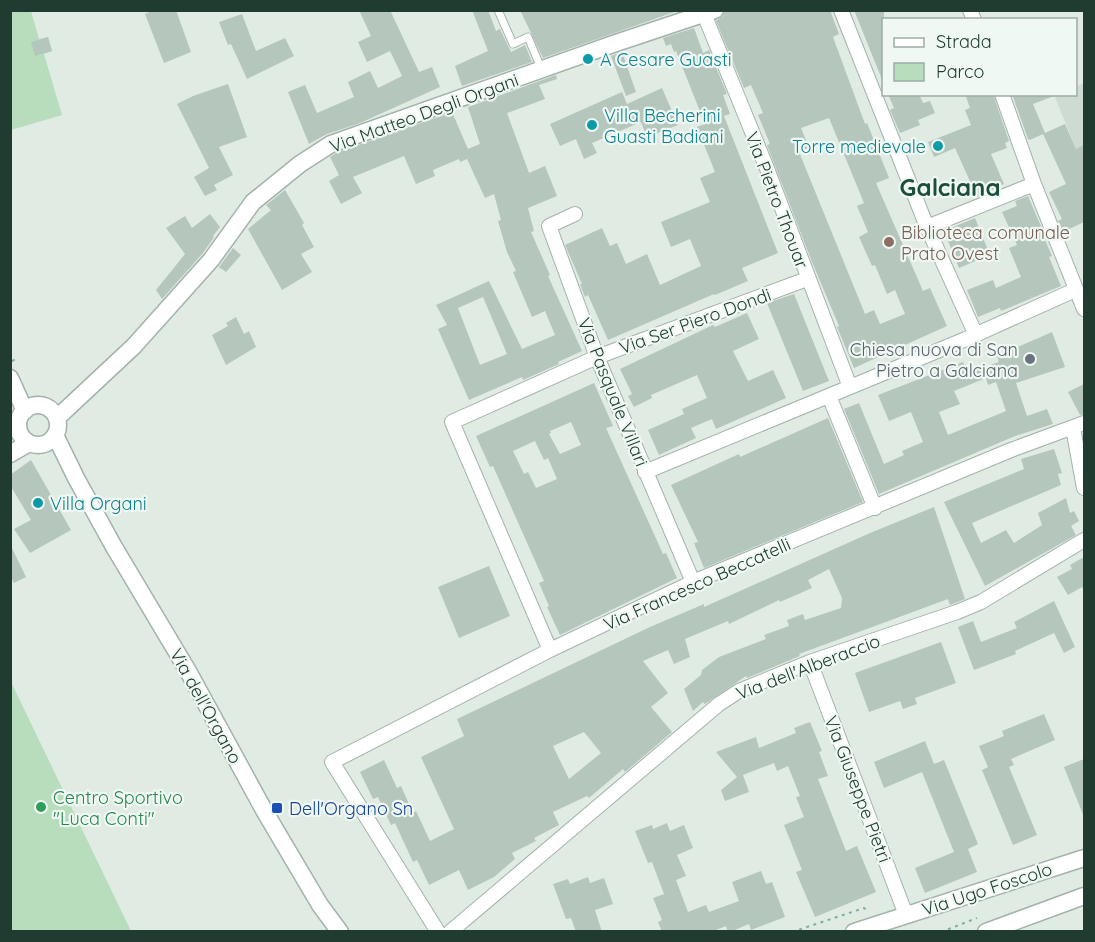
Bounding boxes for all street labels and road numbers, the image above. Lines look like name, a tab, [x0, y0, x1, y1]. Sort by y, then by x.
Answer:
street label: Via Matteo Degli Organi	[326, 68, 522, 158]
street label: Via Pietro Thouar	[740, 128, 814, 272]
street label: Via Ser Piero Dondi	[616, 283, 774, 359]
street label: Via Pasquale Villari	[573, 314, 653, 470]
street label: Via Francesco Beccatelli	[600, 532, 794, 636]
street label: Via dell'Alberaccio	[733, 629, 883, 705]
street label: Via dell'Organo	[165, 644, 247, 768]
street label: Via Giuseppe Pietri	[819, 712, 897, 866]
street label: Via Ugo Foscolo	[919, 857, 1055, 921]

